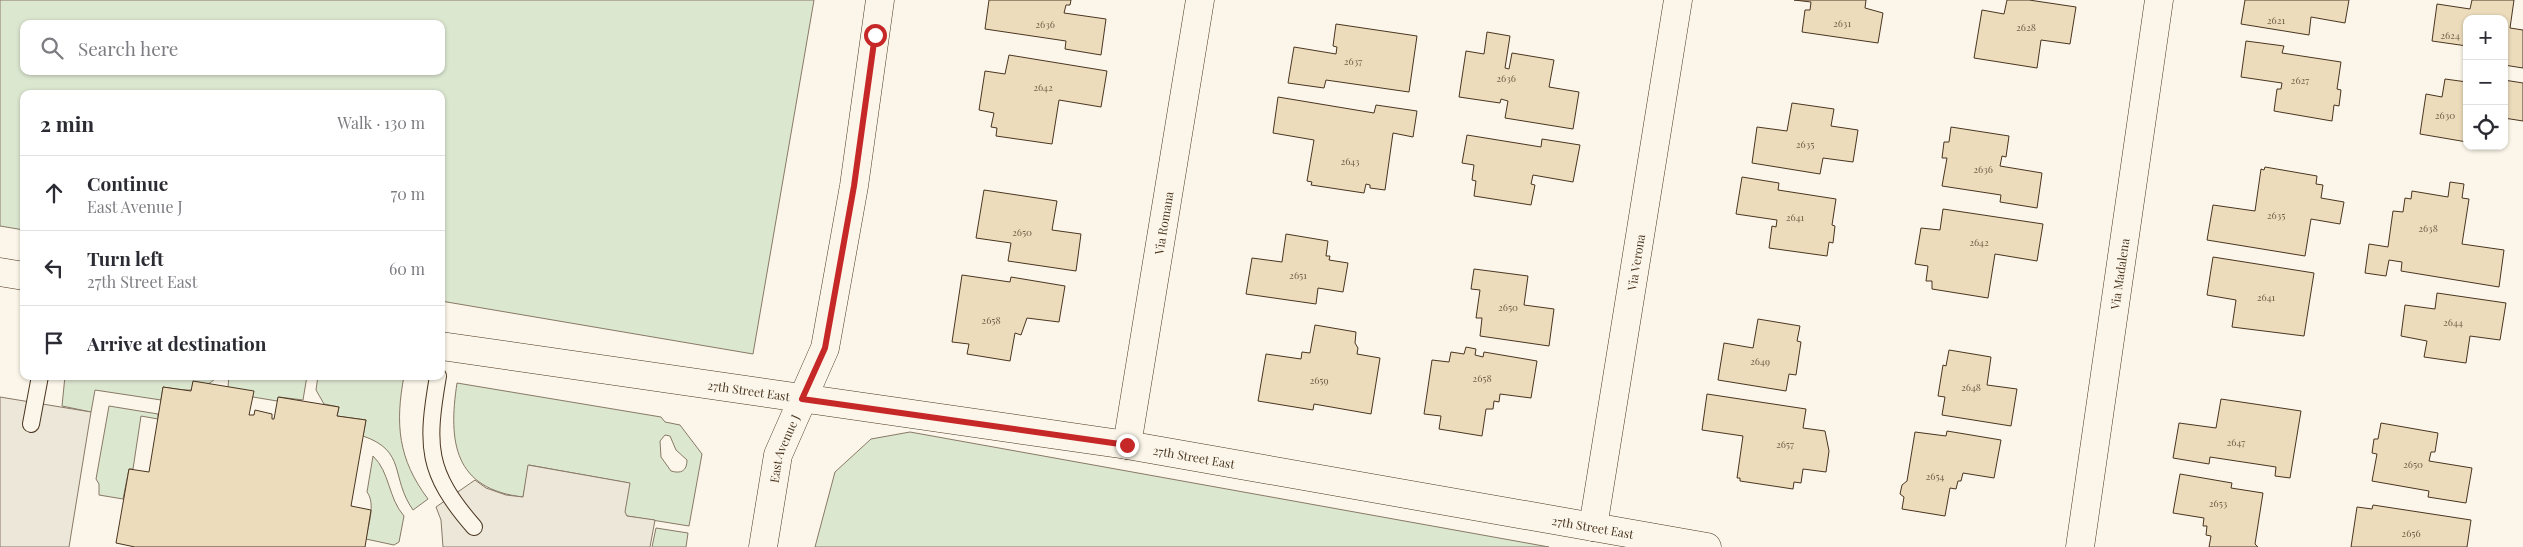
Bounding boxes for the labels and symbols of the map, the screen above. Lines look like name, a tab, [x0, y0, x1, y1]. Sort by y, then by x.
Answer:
house number: 2621	[2267, 13, 2286, 27]
house number: 2631	[1833, 16, 1851, 30]
house number: 2636	[1035, 17, 1055, 31]
house number: 2628	[2016, 20, 2036, 34]
route start	[864, 24, 887, 47]
house number: 2624	[2440, 28, 2460, 42]
house number: 2637	[1344, 54, 1362, 68]
house number: 2636	[1496, 71, 1516, 85]
house number: 2627	[2291, 73, 2309, 87]
house number: 2642	[1033, 80, 1053, 94]
house number: 2630	[2435, 108, 2455, 122]
house number: 2635	[1796, 137, 1814, 151]
house number: 2643	[1340, 154, 1360, 168]
house number: 2636	[1973, 162, 1993, 176]
street label: Via Romana	[1150, 190, 1176, 257]
house number: 2635	[2267, 208, 2285, 222]
house number: 2641	[1786, 210, 1805, 224]
house number: 2638	[2418, 221, 2438, 235]
house number: 2650	[1012, 225, 1032, 239]
street label: Via Verona	[1623, 233, 1648, 293]
house number: 2642	[1969, 235, 1989, 249]
street label: Via Madalena	[2106, 237, 2132, 311]
house number: 2651	[1289, 268, 1307, 282]
house number: 2641	[2257, 290, 2276, 304]
house number: 2650	[1498, 300, 1518, 314]
house number: 2658	[981, 313, 1001, 327]
house number: 2644	[2443, 315, 2463, 329]
house number: 2649	[1750, 354, 1770, 368]
house number: 2658	[1472, 371, 1492, 385]
house number: 2659	[1309, 373, 1329, 387]
street label: 27th Street East	[707, 377, 792, 404]
house number: 2648	[1961, 380, 1981, 394]
street label: East Avenue J	[766, 412, 803, 484]
route end	[1116, 434, 1139, 457]
house number: 2647	[2227, 435, 2245, 449]
house number: 2657	[1776, 437, 1794, 451]
street label: 27th Street East	[1152, 442, 1237, 472]
house number: 2650	[2403, 457, 2423, 471]
house number: 2654	[1925, 469, 1945, 483]
house number: 2653	[2209, 496, 2228, 510]
street label: 27th Street East	[1551, 512, 1636, 542]
house number: 2656	[2401, 526, 2421, 540]

